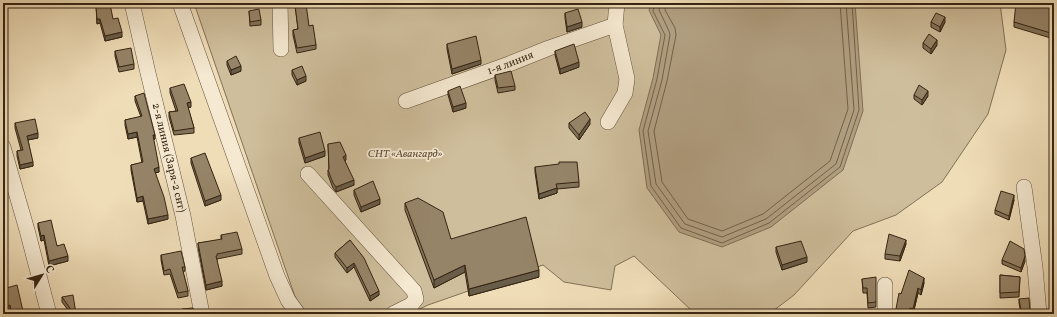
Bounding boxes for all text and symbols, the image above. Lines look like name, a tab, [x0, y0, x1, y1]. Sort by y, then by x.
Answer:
street label: 1-я линия	[485, 47, 536, 79]
street label: 2-я линия (Заря-2 снт)	[148, 101, 189, 214]
park label: СНТ «Авангард»	[368, 147, 442, 162]
north arrow	[22, 255, 62, 295]
text: С	[41, 263, 57, 277]

